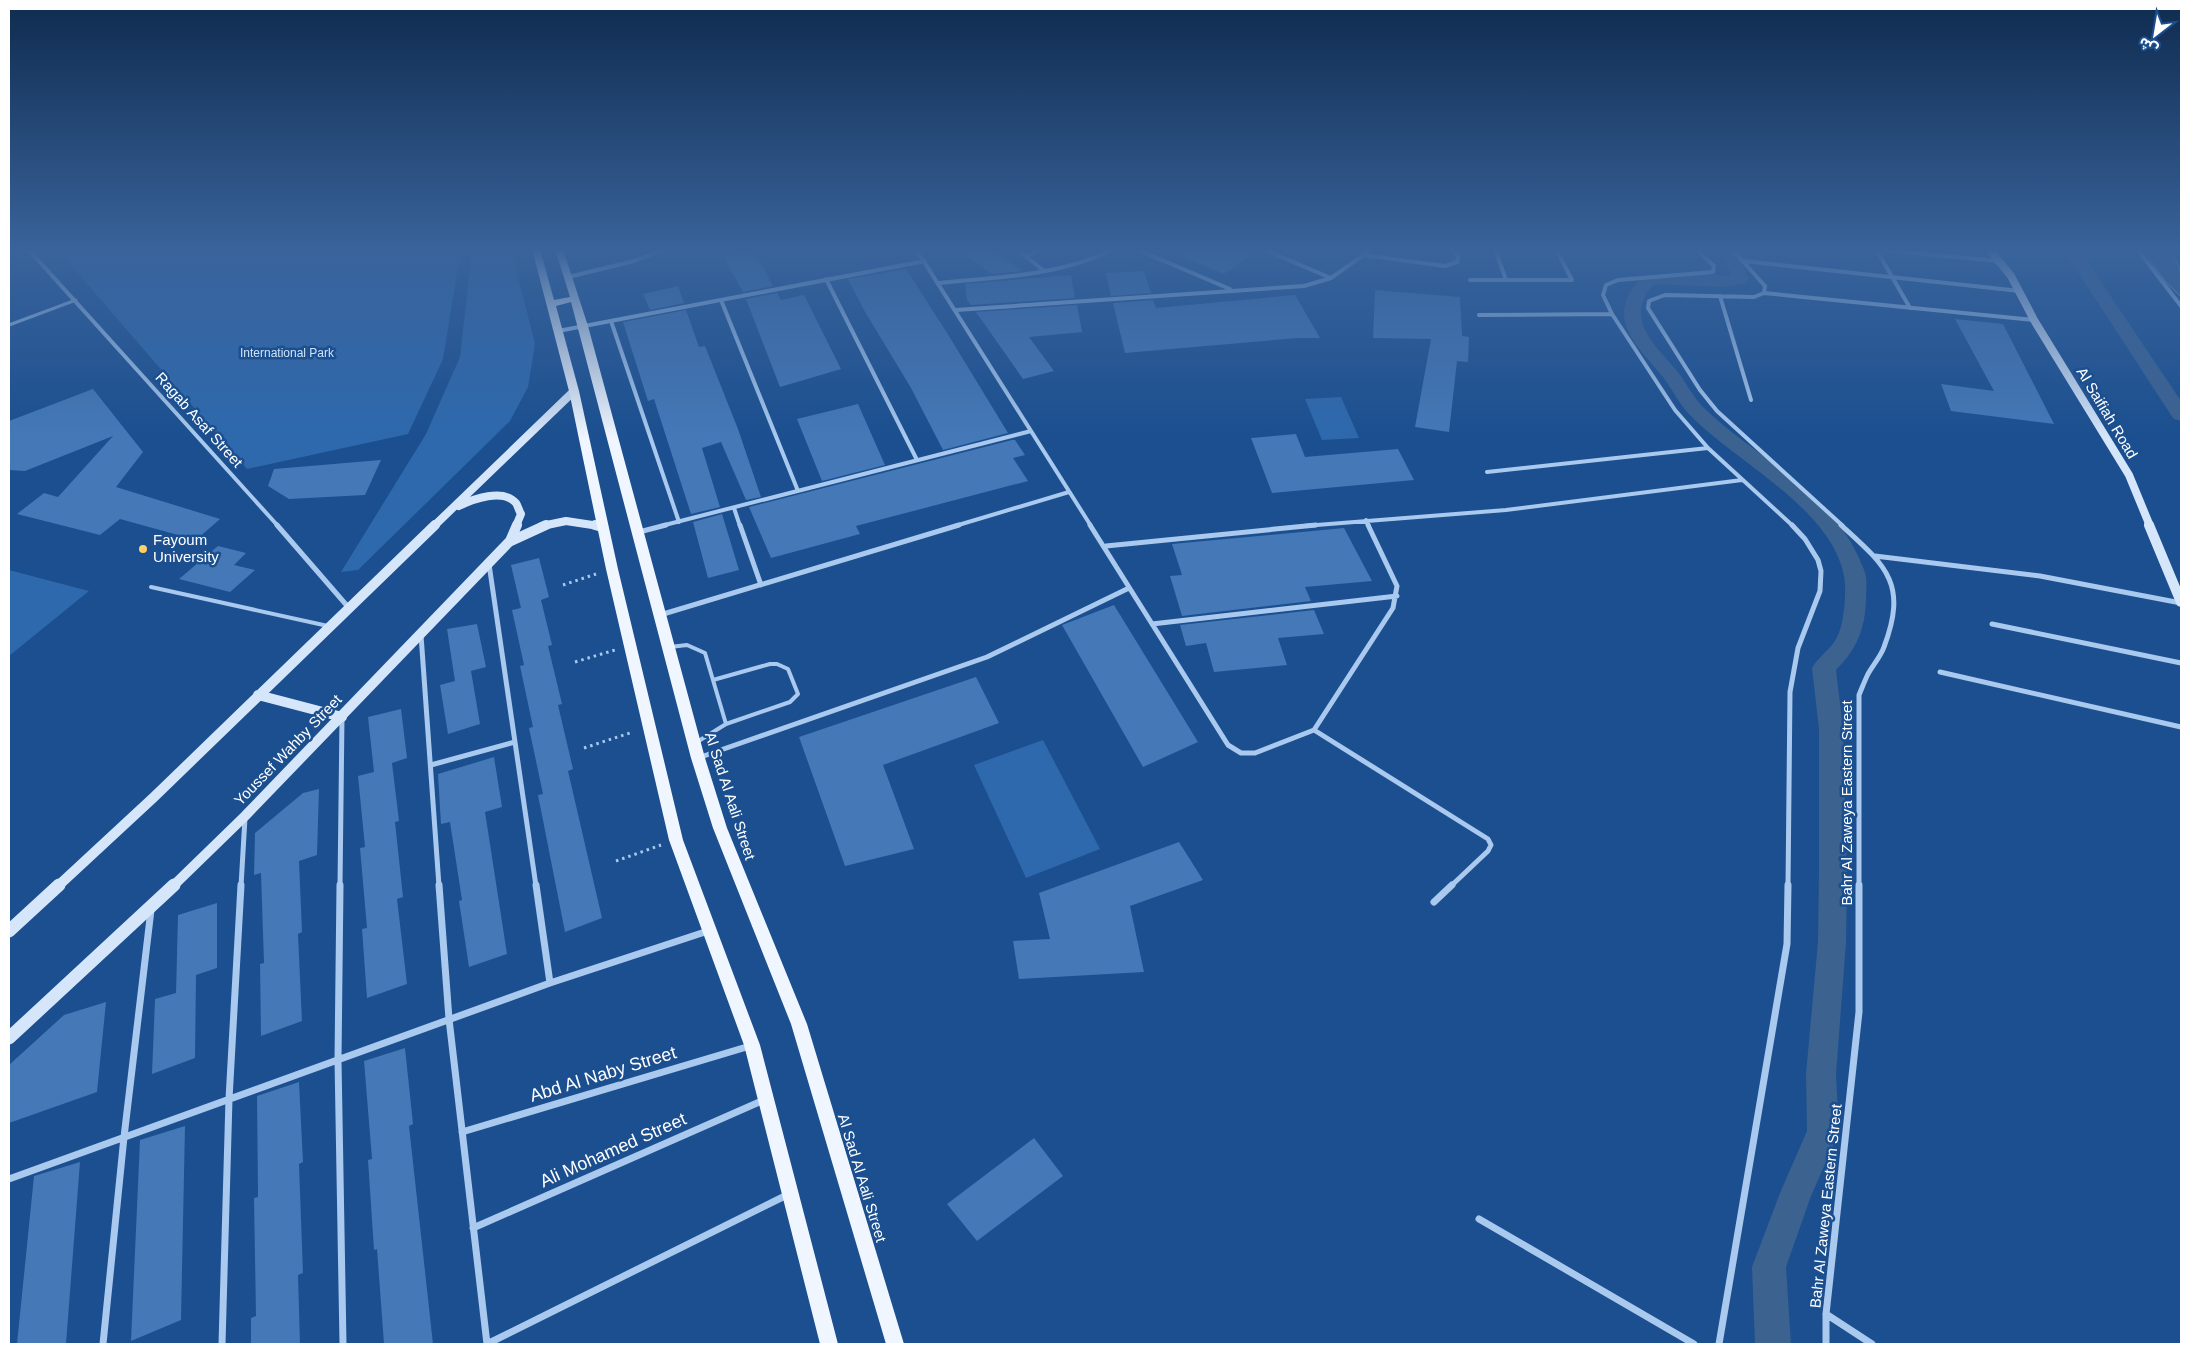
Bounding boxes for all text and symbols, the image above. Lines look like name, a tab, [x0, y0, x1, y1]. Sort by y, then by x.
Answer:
north arrow	[2130, 10, 2180, 60]
text: ش	[2136, 34, 2161, 58]
park label: International Park	[240, 346, 335, 360]
street label: Al Saifiah Road	[2074, 364, 2141, 461]
street label: Ragab Asaf Street	[152, 369, 247, 471]
place label: Fayoum University	[153, 531, 219, 565]
marker: Fayoum University	[137, 543, 149, 555]
street label: Youssef Wahby Street	[230, 690, 345, 809]
street label: Bahr Al Zaweya Eastern Street	[1838, 700, 1855, 906]
street label: Al Sad Al Aali Street	[702, 730, 759, 863]
street label: Abd Al Naby Street	[527, 1042, 679, 1106]
street label: Bahr Al Zaweya Eastern Street	[1806, 1102, 1845, 1309]
street label: Ali Mohamed Street	[537, 1109, 689, 1191]
street label: Al Sad Al Aali Street	[835, 1112, 890, 1245]

